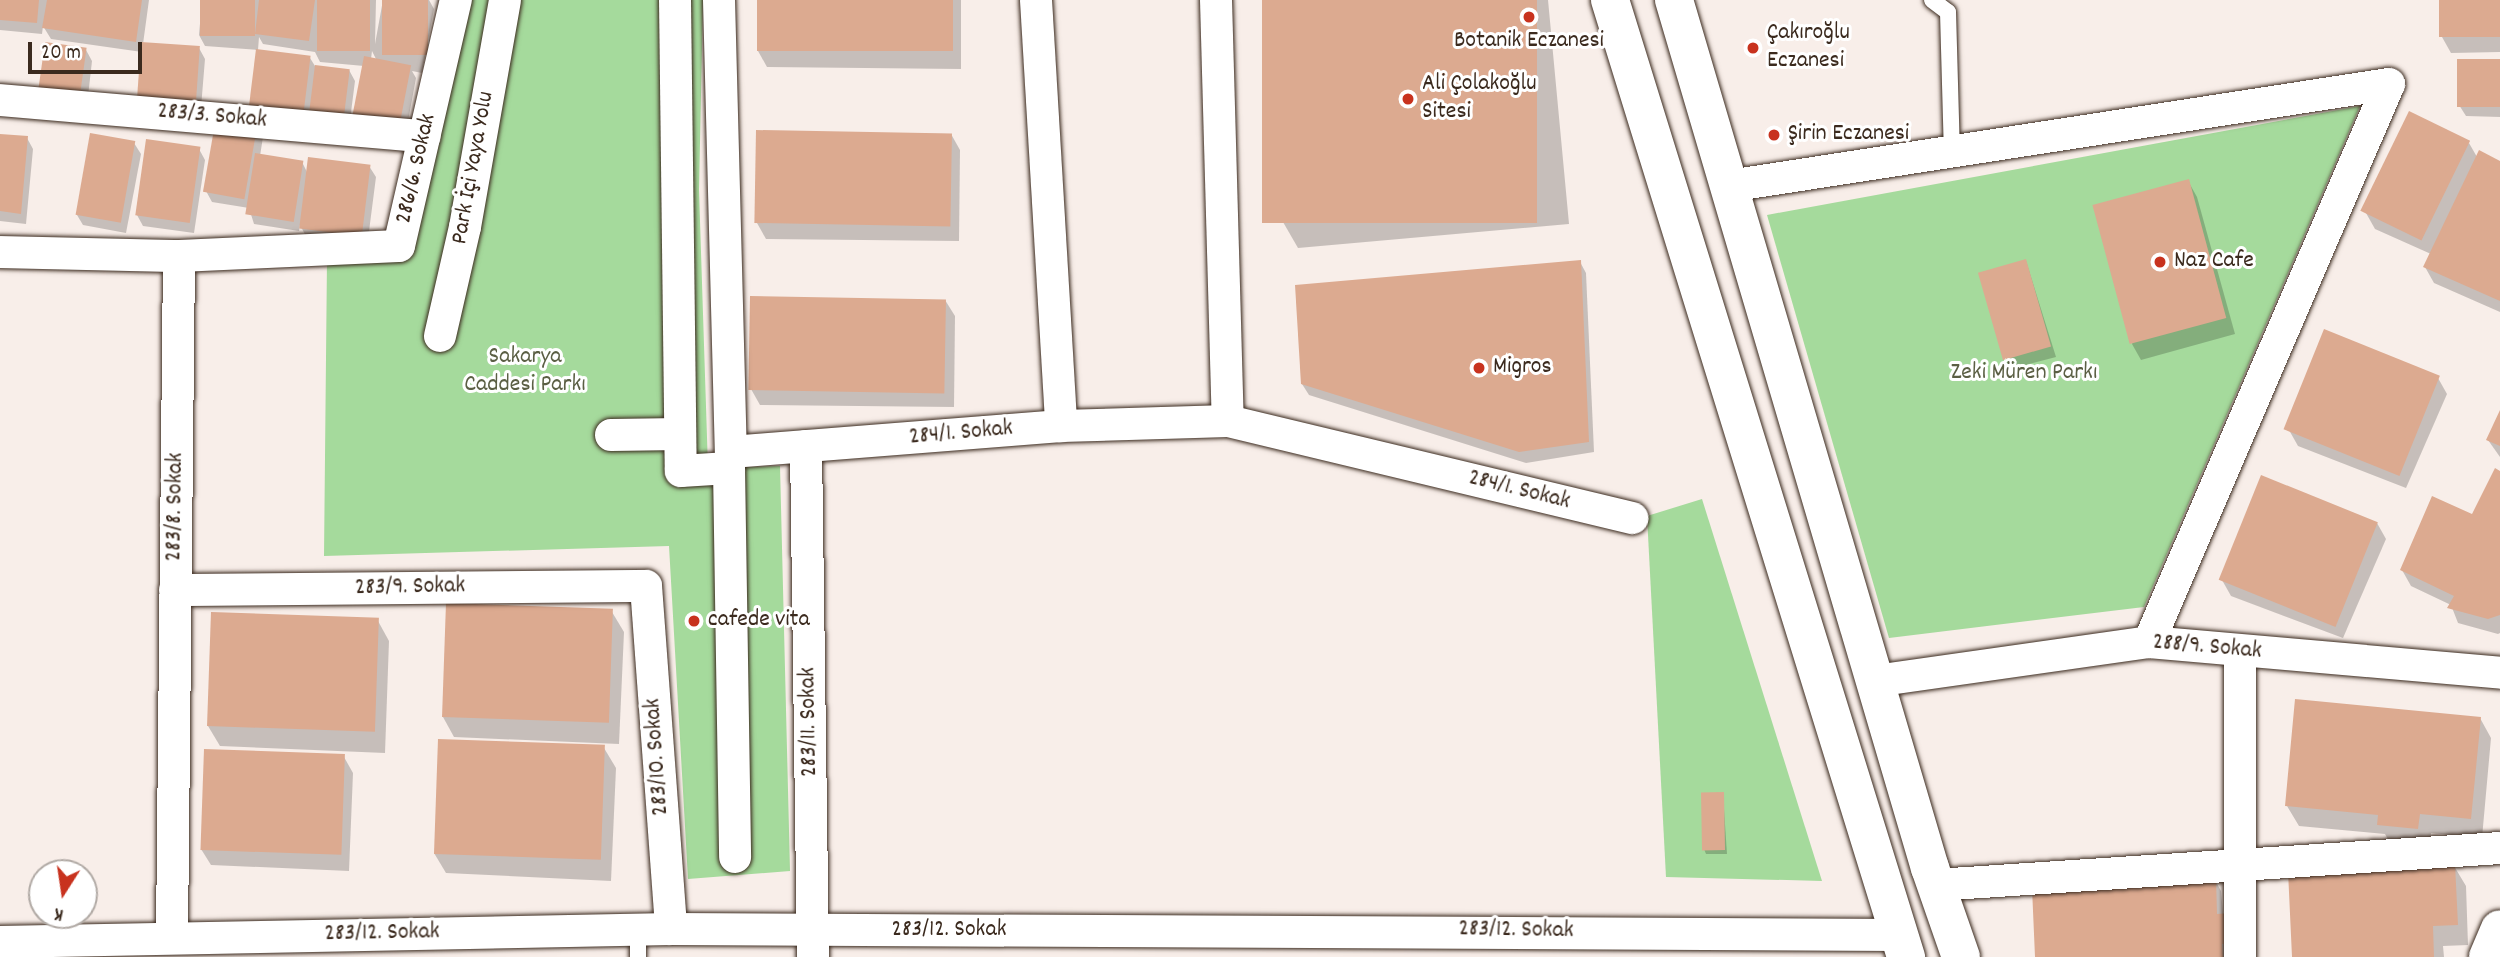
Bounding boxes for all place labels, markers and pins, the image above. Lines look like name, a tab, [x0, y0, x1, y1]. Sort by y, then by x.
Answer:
marker: Botanik Eczanesi	[1521, 9, 1537, 25]
place label: Çakıroğlu Eczanesi	[1767, 20, 1850, 76]
place label: Botanik Eczanesi	[1454, 28, 1604, 56]
marker: Çakıroğlu Eczanesi	[1745, 40, 1761, 56]
place label: Ali Çolakoğlu Sitesi	[1422, 71, 1537, 127]
marker: Ali Çolakoğlu Sitesi	[1400, 91, 1416, 107]
place label: Şirin Eczanesi	[1788, 121, 1909, 149]
marker: Şirin Eczanesi	[1766, 127, 1782, 143]
place label: Naz Cafe	[2174, 248, 2254, 276]
marker: Naz Cafe	[2152, 254, 2168, 270]
place label: Migros	[1493, 354, 1552, 382]
marker: Migros	[1471, 360, 1487, 376]
place label: cafede vita	[708, 607, 810, 635]
marker: cafede vita	[686, 613, 702, 629]

